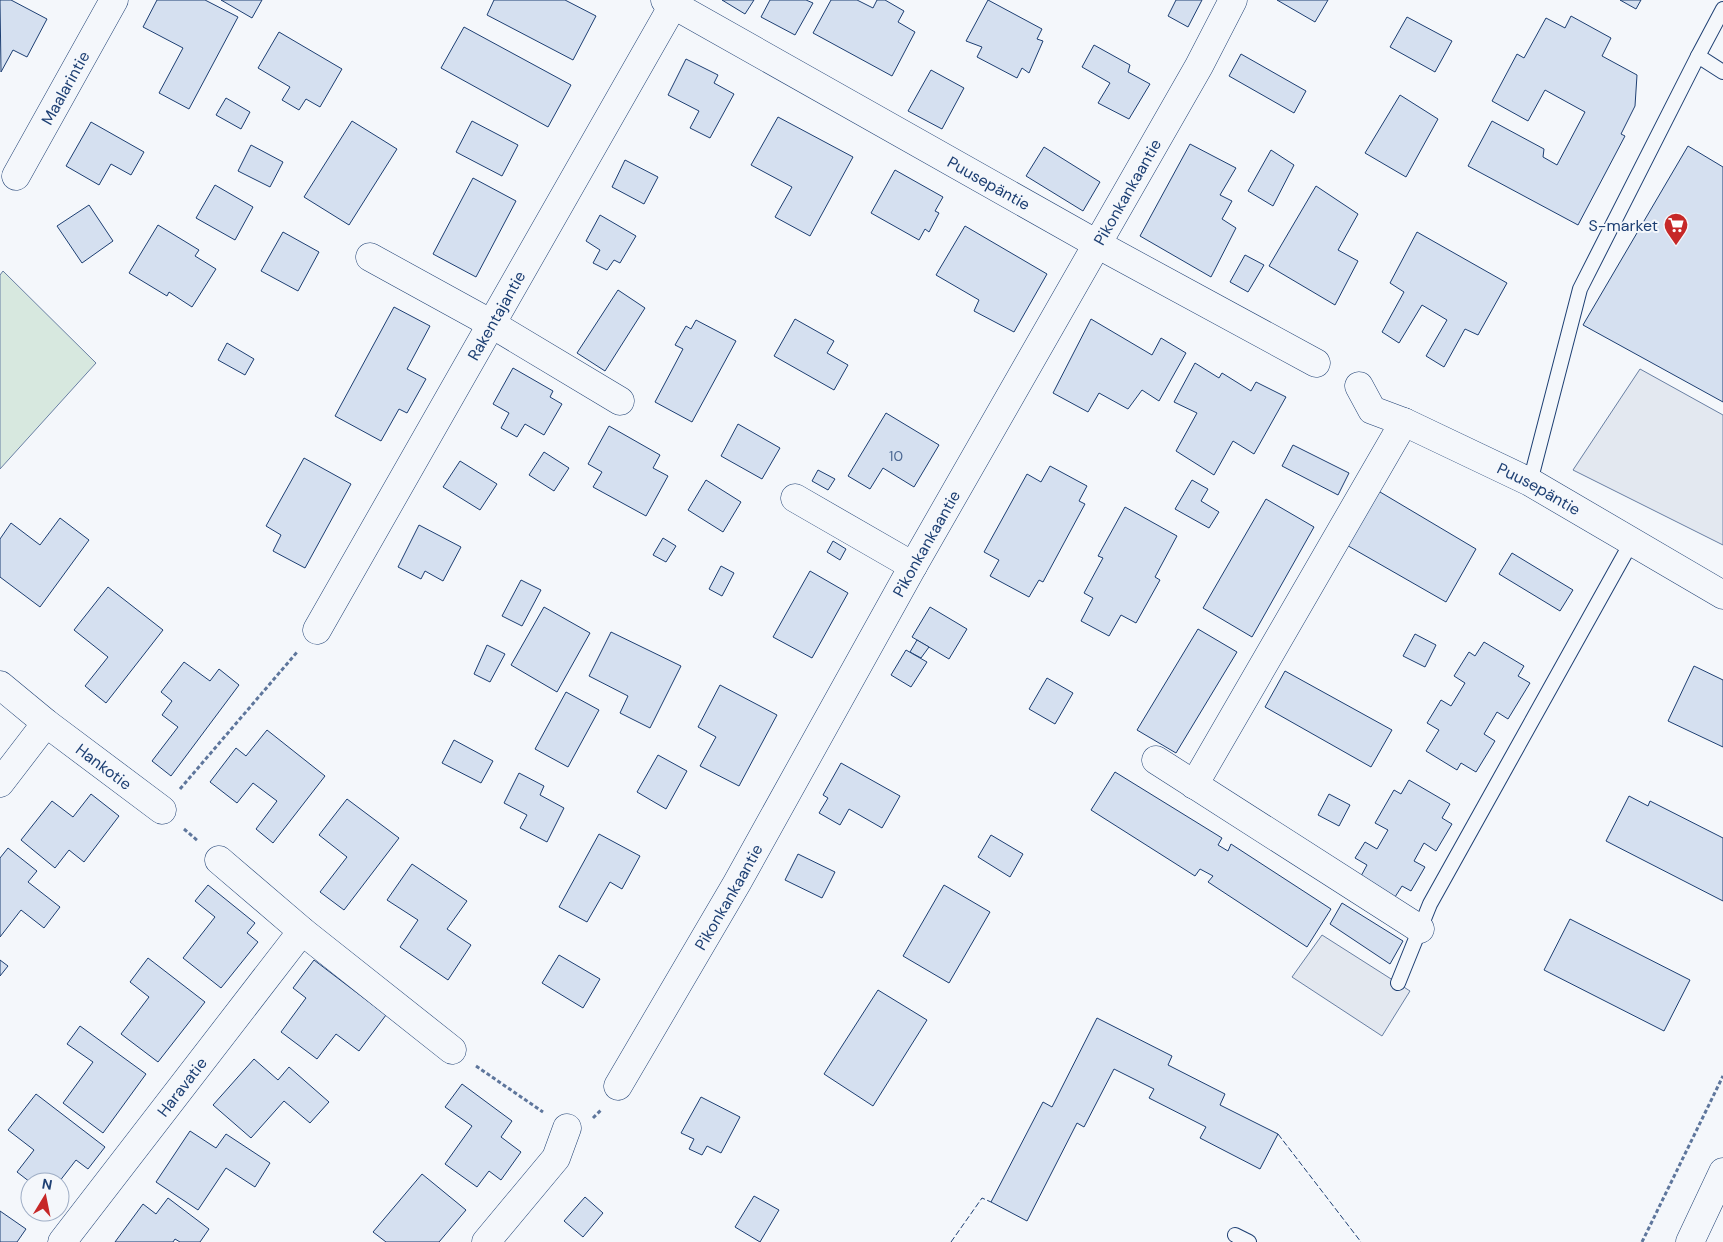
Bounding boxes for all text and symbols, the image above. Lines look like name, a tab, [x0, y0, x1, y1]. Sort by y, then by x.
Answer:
street label: Maalarintie	[36, 47, 94, 128]
street label: Pikonkankaantie	[1088, 135, 1166, 249]
street label: Puusepäntie	[944, 151, 1034, 215]
supermarket icon: S-market	[1663, 212, 1689, 246]
place label: S-market	[1589, 215, 1658, 236]
street label: Rakentajantie	[462, 267, 530, 364]
house number: 10	[889, 447, 903, 465]
street label: Puusepäntie	[1494, 457, 1584, 520]
street label: Pikonkankaantie	[888, 486, 965, 600]
street label: Hankotie	[72, 739, 136, 794]
street label: Pikonkankaantie	[690, 840, 767, 954]
street label: Haravatie	[152, 1053, 211, 1121]
north arrow	[20, 1172, 70, 1222]
text: N	[41, 1174, 54, 1194]

